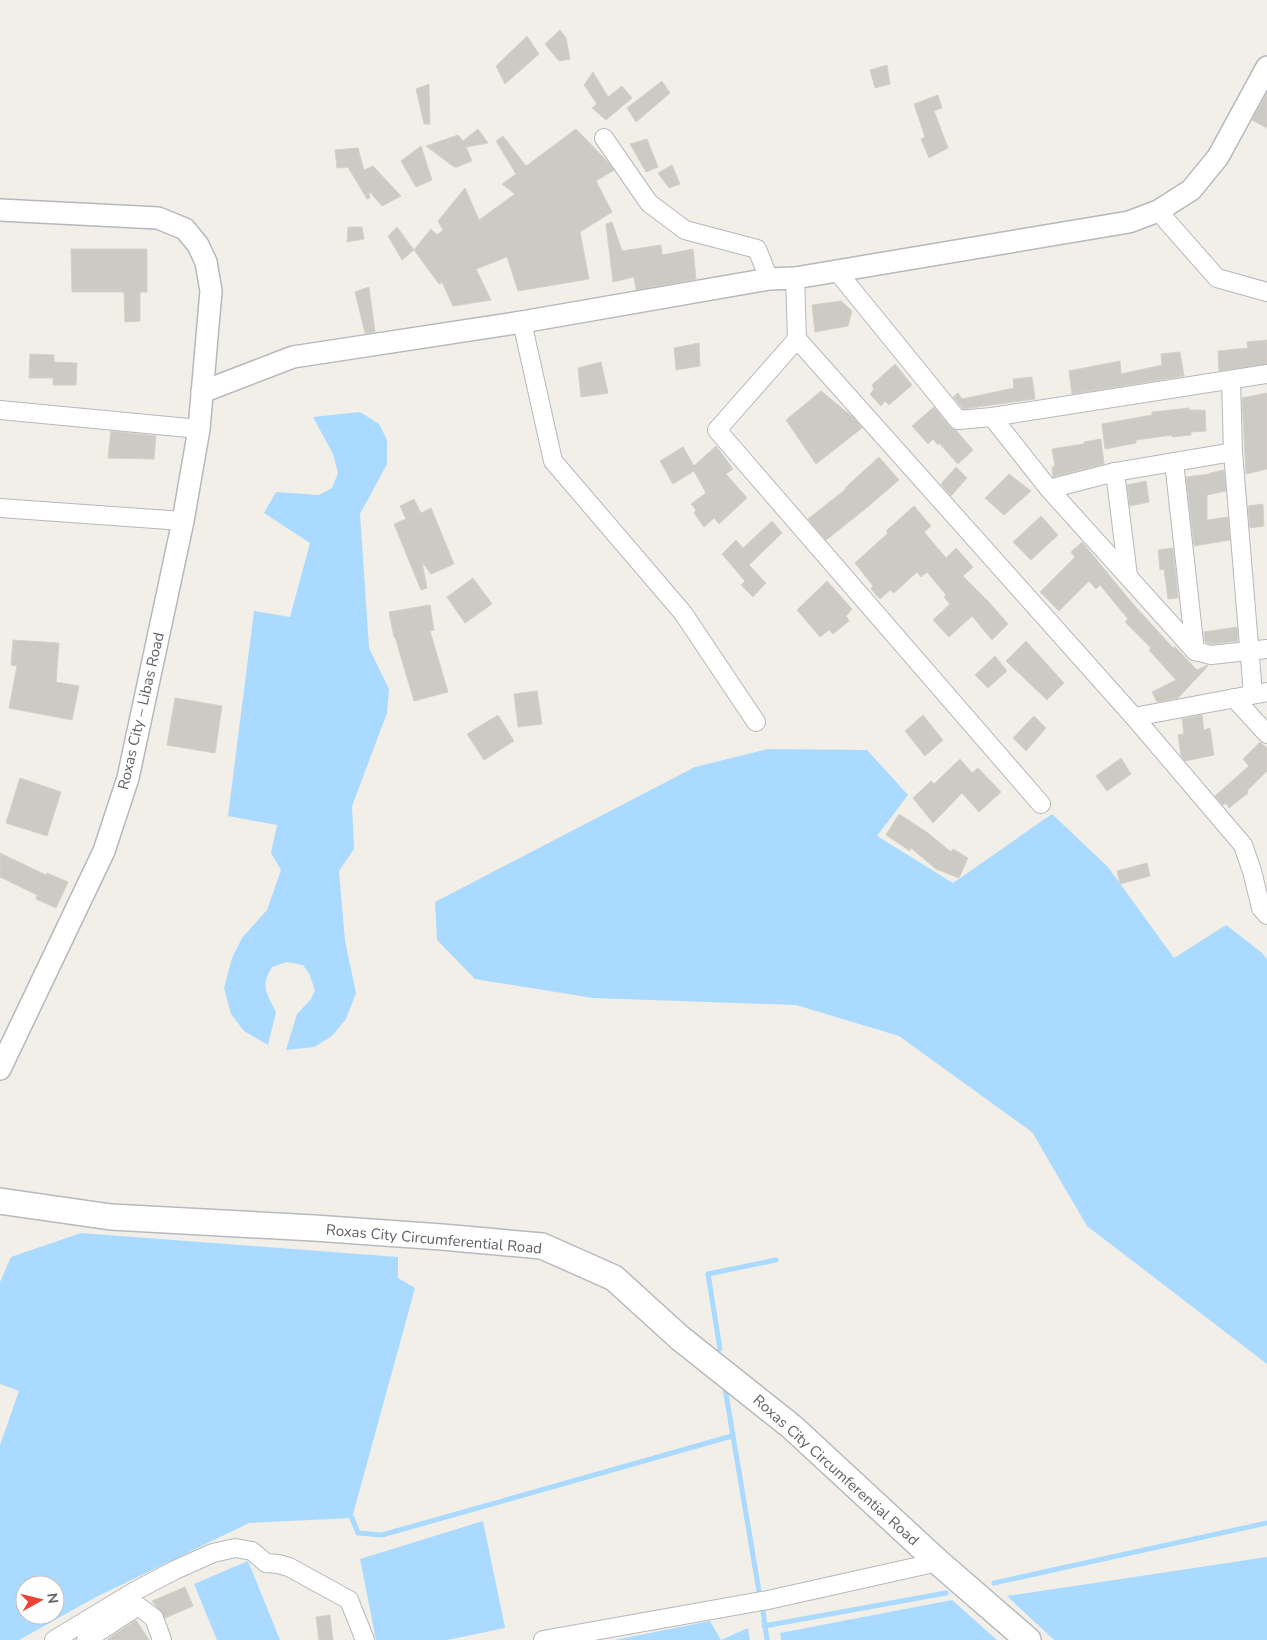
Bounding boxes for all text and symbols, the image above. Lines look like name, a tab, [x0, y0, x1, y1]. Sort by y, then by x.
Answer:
street label: Roxas City – Libas Road	[113, 630, 169, 792]
street label: Roxas City Circumferential Road	[325, 1220, 543, 1258]
street label: Roxas City Circumferential Road	[749, 1390, 923, 1550]
north arrow	[15, 1575, 65, 1625]
text: N	[42, 1592, 63, 1605]

